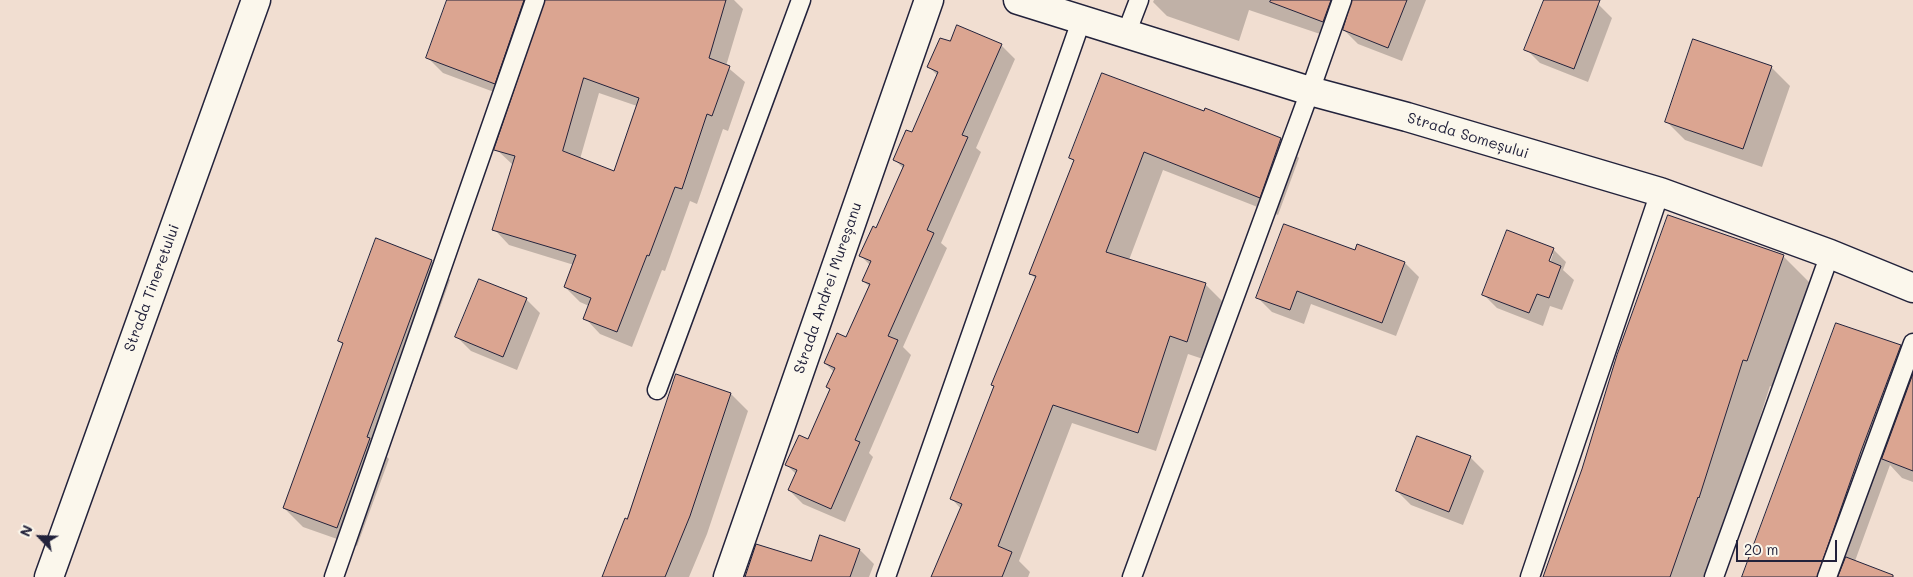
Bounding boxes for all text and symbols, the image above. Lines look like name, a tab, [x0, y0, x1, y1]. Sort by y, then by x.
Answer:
street label: Strada Someșului	[1405, 109, 1531, 163]
street label: Strada Andrei Mureșanu	[790, 200, 866, 376]
street label: Strada Tineretului	[121, 222, 183, 354]
north arrow	[15, 512, 65, 562]
text: N	[15, 522, 37, 539]
scale bar	[1738, 530, 1839, 562]
text: 20 m	[1744, 539, 1778, 559]

